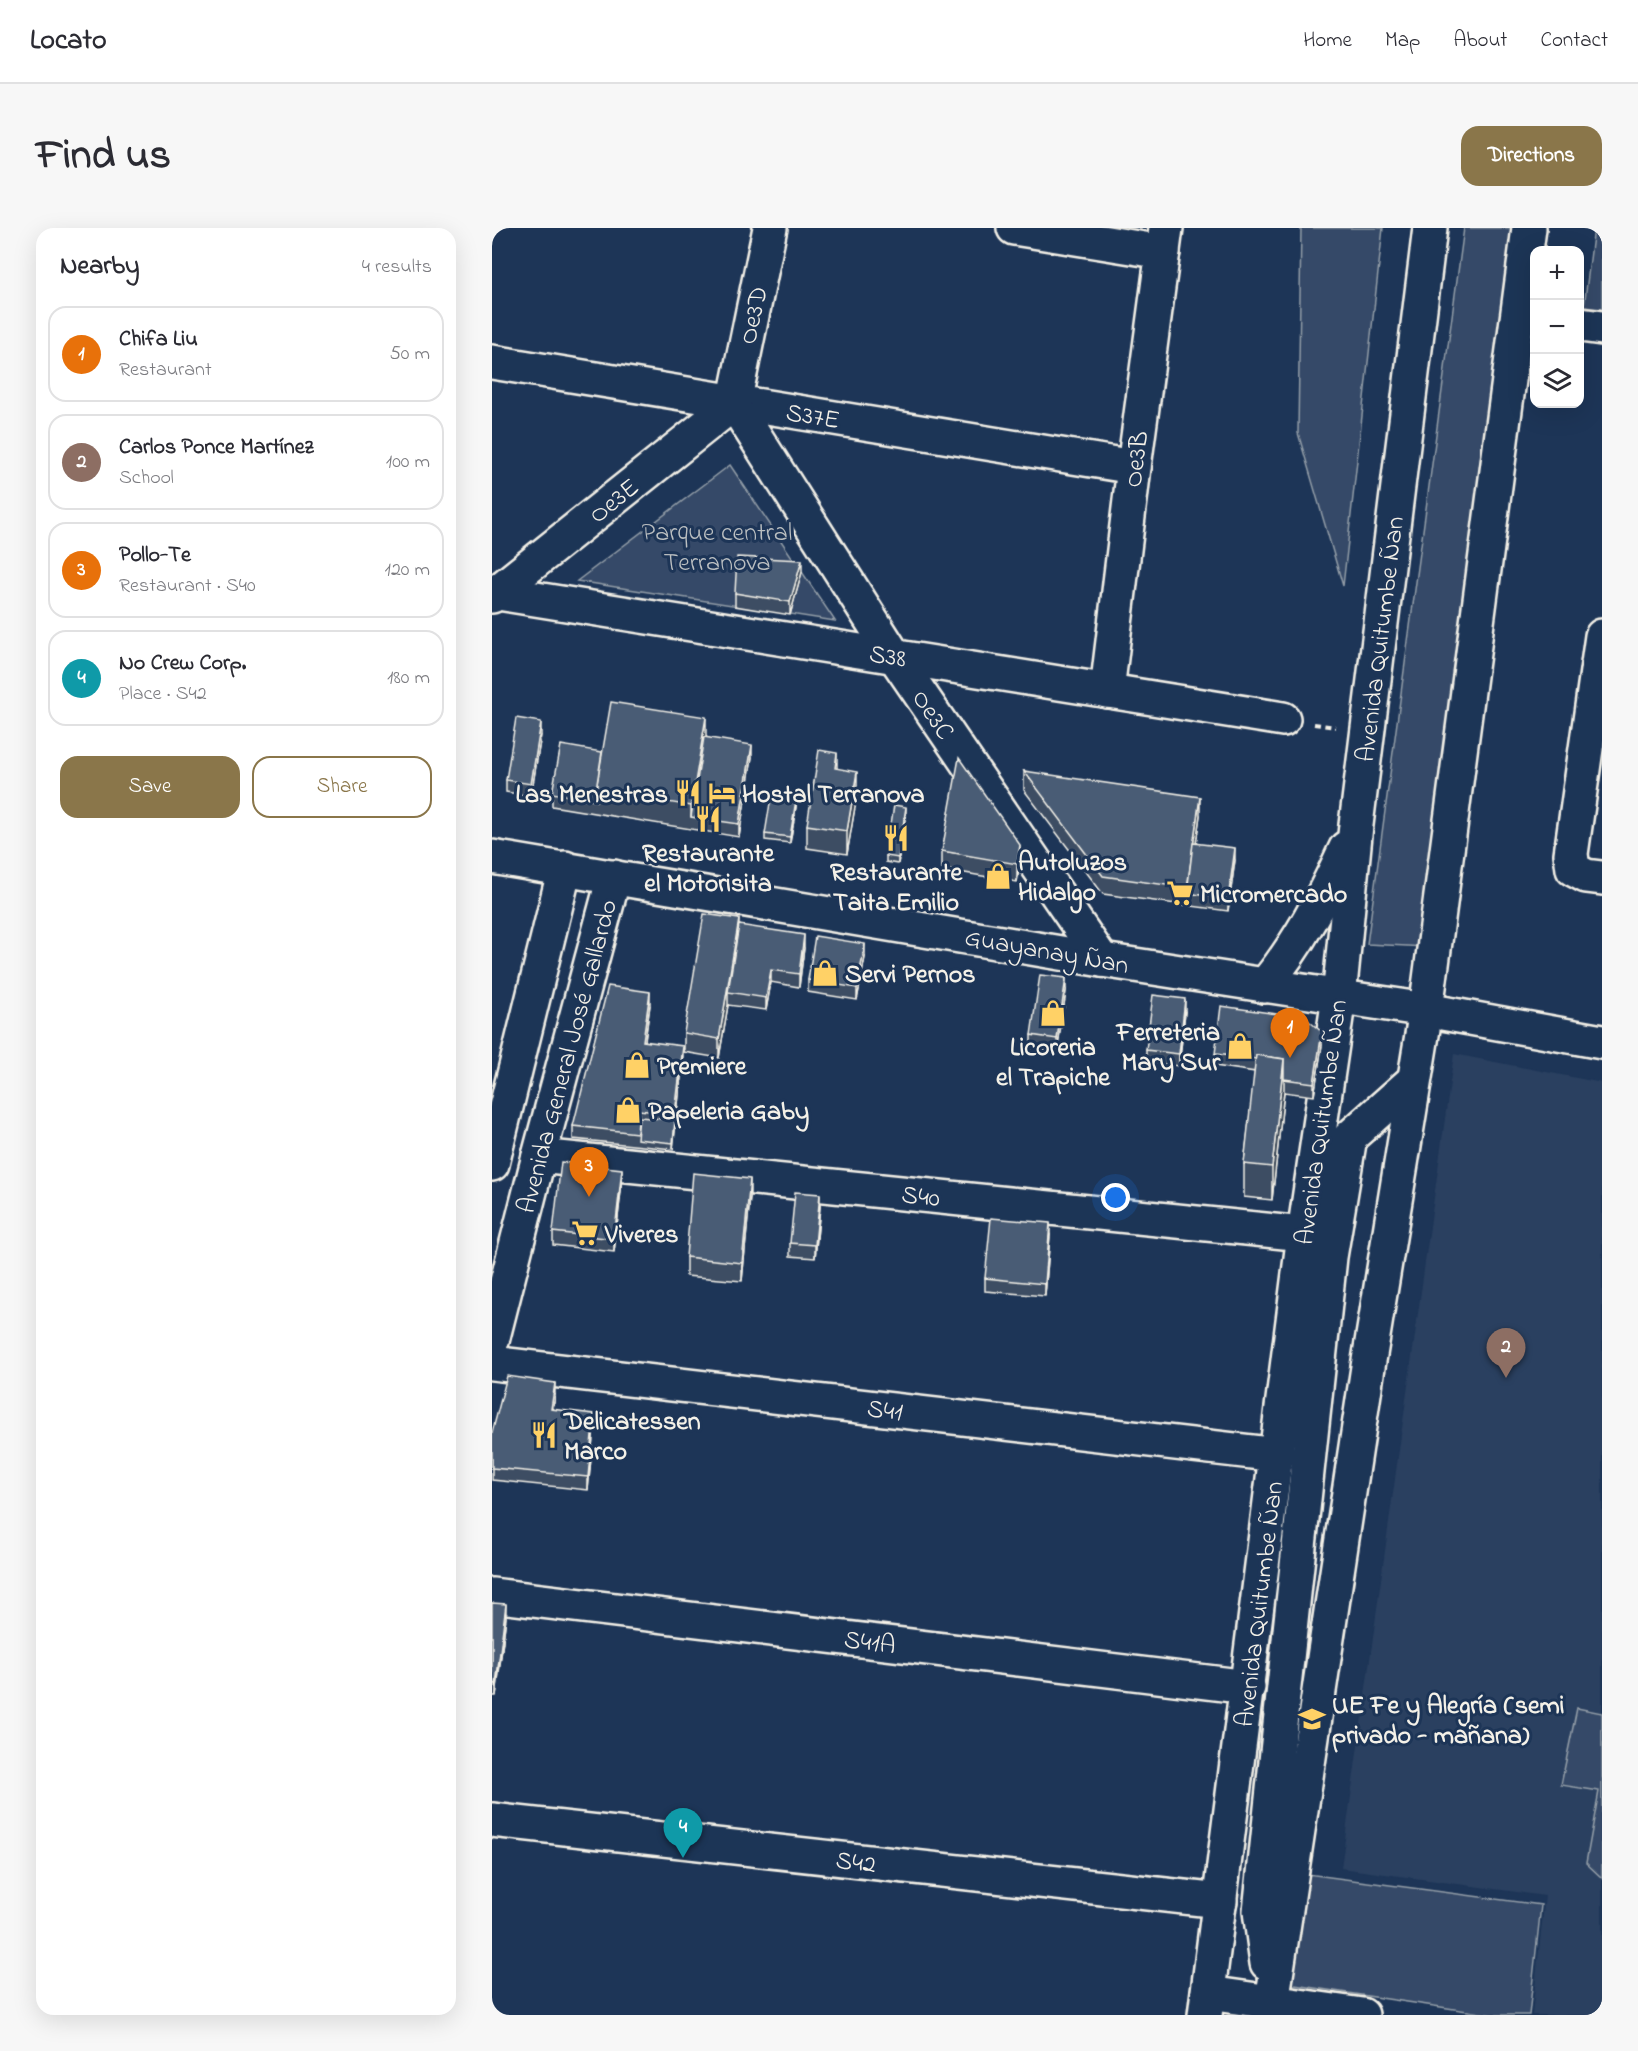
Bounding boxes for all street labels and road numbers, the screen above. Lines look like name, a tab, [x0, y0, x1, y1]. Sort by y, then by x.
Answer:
street label: Oe3D	[730, 283, 780, 348]
street label: S37E	[783, 395, 842, 441]
street label: Oe3B	[1116, 429, 1160, 490]
street label: Oe3E	[581, 470, 648, 534]
street label: Avenida Quitumbe Ñan	[1348, 514, 1416, 764]
street label: S38	[866, 636, 909, 680]
street label: Oe3C	[901, 683, 962, 749]
street label: Avenida General José Gallardo	[509, 896, 629, 1218]
street label: Guayanay Ñan	[962, 920, 1131, 986]
street label: Avenida Quitumbe Ñan	[1287, 997, 1359, 1248]
street label: S40	[899, 1177, 942, 1219]
street label: S41	[865, 1391, 905, 1433]
street label: Avenida Quitumbe Ñan	[1227, 1479, 1295, 1729]
street label: S41A	[842, 1622, 898, 1666]
street label: S42	[834, 1843, 878, 1885]

